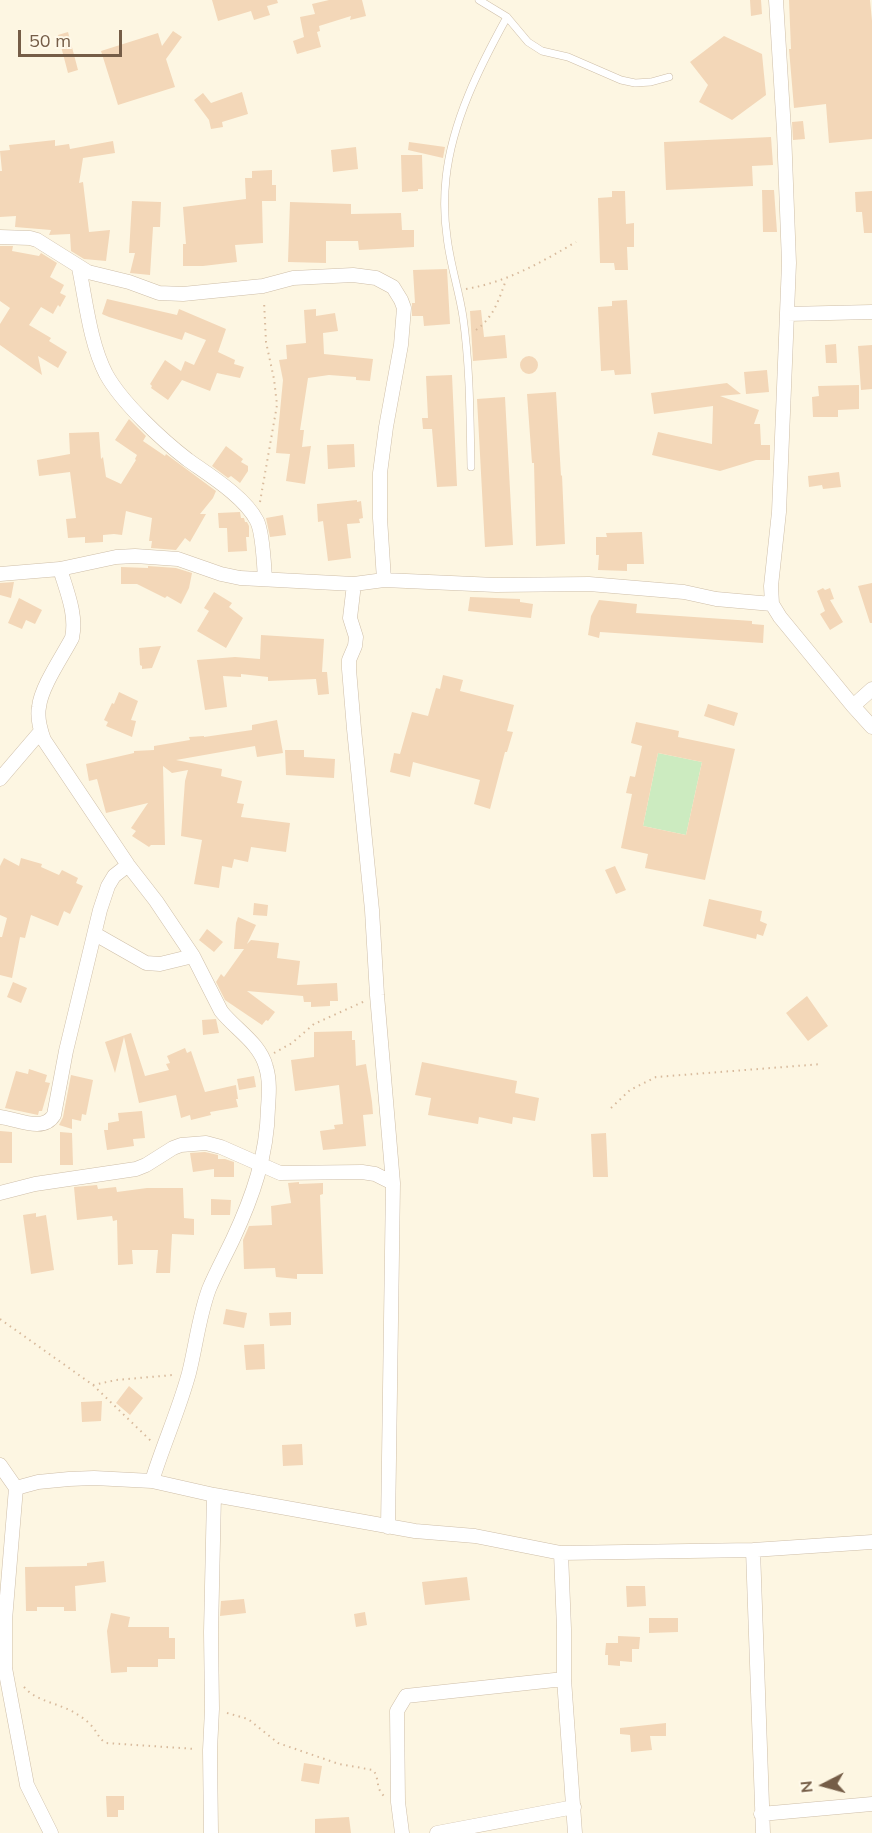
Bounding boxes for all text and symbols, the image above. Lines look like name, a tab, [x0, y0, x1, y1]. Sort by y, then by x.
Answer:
scale bar	[21, 18, 124, 56]
text: 50 m	[29, 29, 71, 52]
north arrow	[794, 1755, 854, 1815]
text: N	[796, 1780, 817, 1794]

